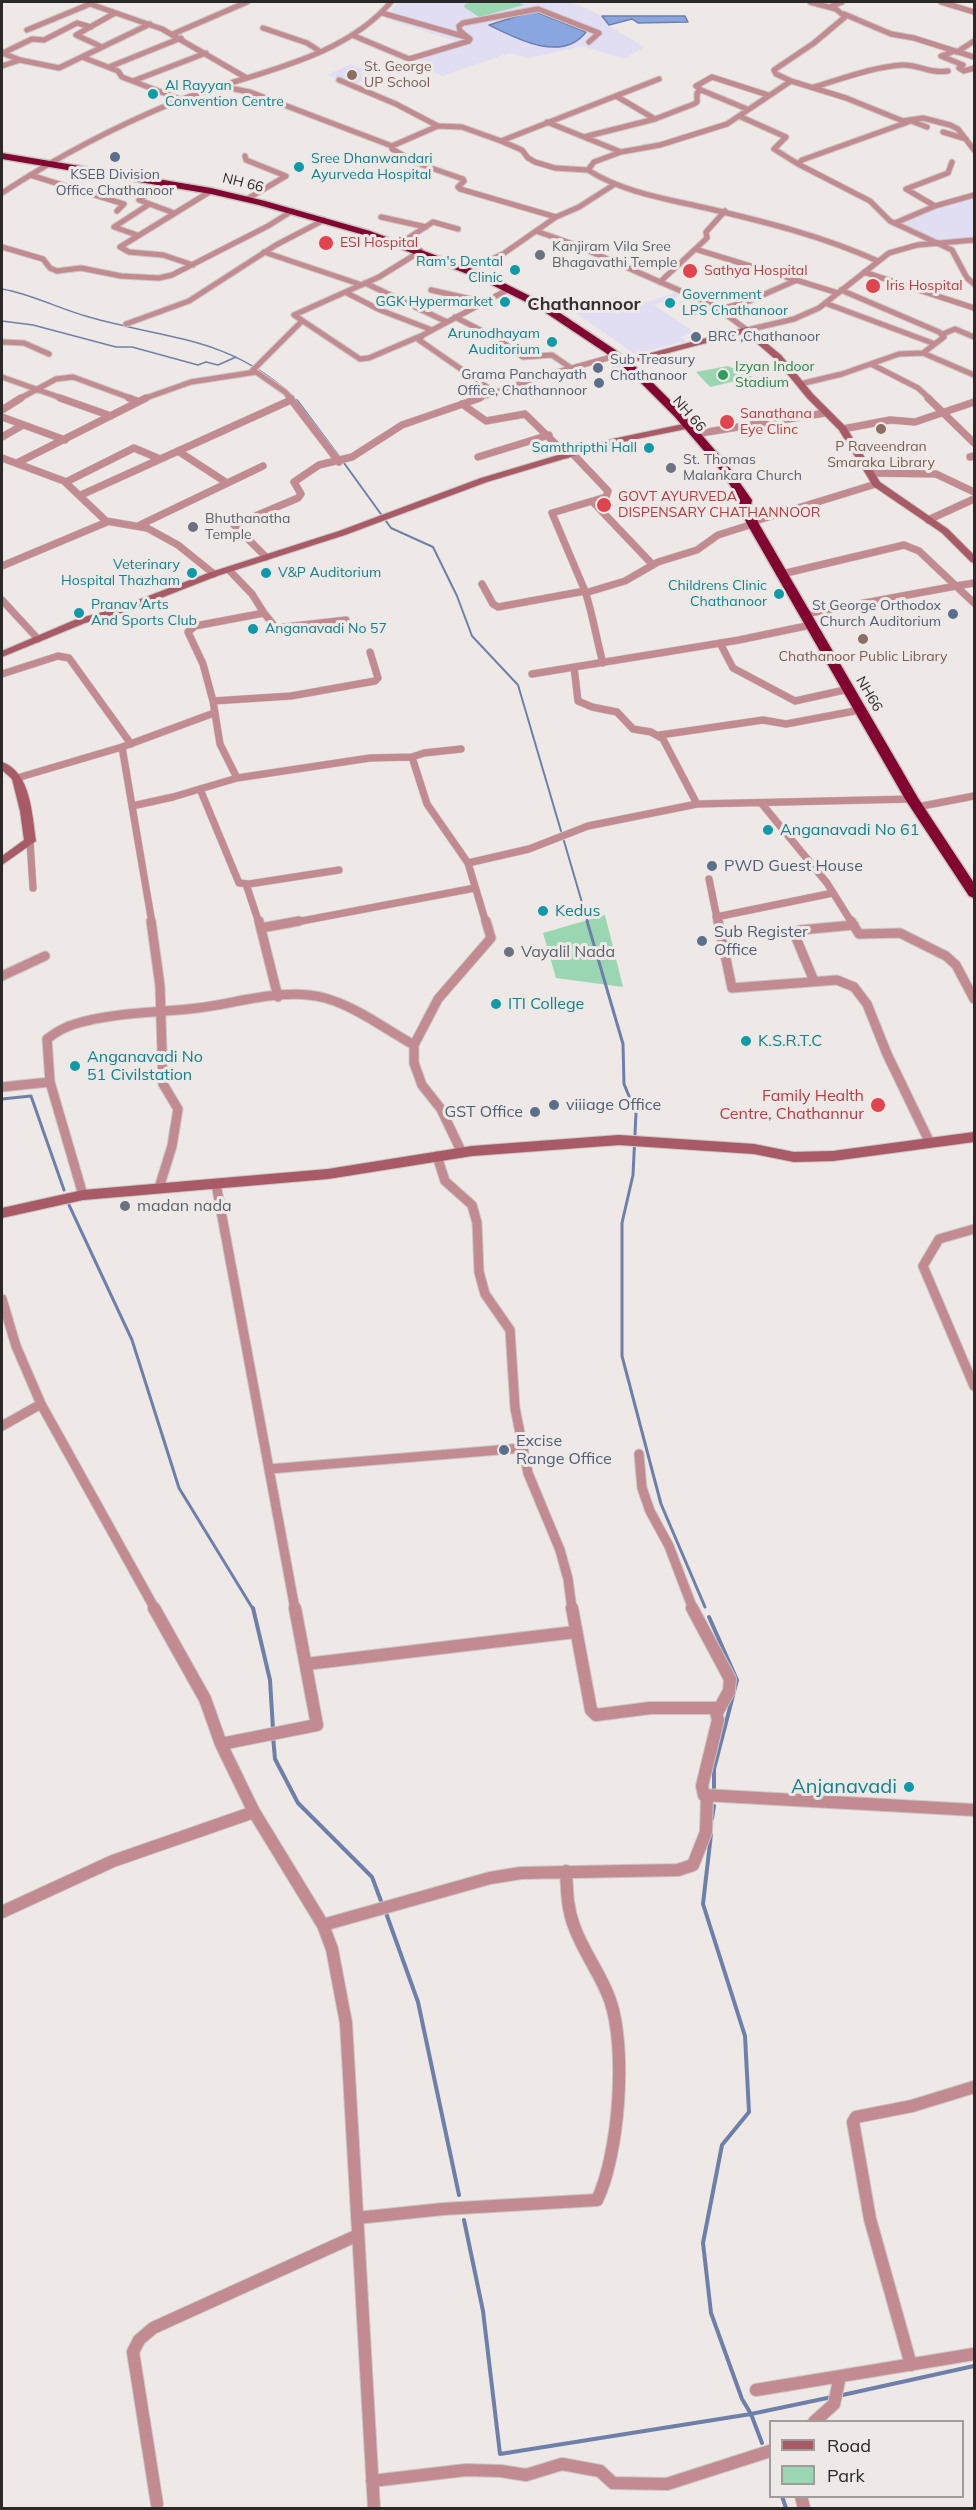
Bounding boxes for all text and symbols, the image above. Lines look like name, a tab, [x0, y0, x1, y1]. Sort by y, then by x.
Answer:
place label: St. George UP School	[364, 59, 432, 92]
marker: St. George UP School	[345, 68, 359, 82]
place label: Al Rayyan Convention Centre	[165, 78, 284, 110]
marker: Al Rayyan Convention Centre	[146, 87, 160, 101]
marker: KSEB Division Office Chathanoor	[108, 150, 122, 164]
place label: Sree Dhanwandari Ayurveda Hospital	[311, 151, 433, 184]
marker: Sree Dhanwandari Ayurveda Hospital	[292, 160, 306, 174]
place label: KSEB Division Office Chathanoor	[56, 167, 174, 200]
street label: NH 66	[221, 170, 265, 196]
marker: ESI Hospital	[317, 234, 335, 252]
place label: ESI Hospital	[340, 235, 418, 251]
place label: Kanjiram Vila Sree Bhagavathi Temple	[552, 239, 677, 272]
marker: Kanjiram Vila Sree Bhagavathi Temple	[533, 248, 547, 262]
place label: Ram's Dental Clinic	[416, 254, 503, 286]
marker: Sathya Hospital	[681, 262, 699, 280]
marker: Ram's Dental Clinic	[508, 263, 522, 277]
place label: Sathya Hospital	[704, 263, 808, 279]
marker: Iris Hospital	[864, 277, 882, 295]
place label: Iris Hospital	[886, 278, 963, 294]
place label: Government LPS Chathanoor	[682, 287, 788, 320]
place label: GGK Hypermarket	[375, 294, 493, 310]
district label: Chathannoor	[527, 294, 641, 316]
marker: GGK Hypermarket	[498, 295, 512, 309]
marker: Government LPS Chathanoor	[663, 296, 677, 310]
place label: Arunodhayam Auditorium	[447, 326, 540, 358]
place label: BRC ,Chathanoor	[708, 329, 820, 345]
marker: BRC ,Chathanoor	[689, 330, 703, 344]
marker: Arunodhayam Auditorium	[545, 335, 559, 349]
place label: Sub Treasury Chathanoor	[610, 352, 695, 384]
place label: Izyan Indoor Stadium	[735, 359, 815, 392]
marker: Sub Treasury Chathanoor	[591, 361, 605, 375]
place label: Grama Panchayath Office, Chathannoor	[457, 367, 587, 400]
marker: Izyan Indoor Stadium	[716, 368, 730, 382]
marker: Grama Panchayath Office, Chathannoor	[592, 376, 606, 390]
street label: NH 66	[669, 393, 709, 435]
place label: Sanathana Eye Clinc	[740, 406, 812, 438]
marker: Sanathana Eye Clinc	[718, 413, 736, 431]
marker: P Raveendran Smaraka Library	[874, 422, 888, 436]
place label: P Raveendran Smaraka Library	[827, 439, 935, 472]
place label: Samthripthi Hall	[532, 440, 637, 456]
marker: Samthripthi Hall	[642, 441, 656, 455]
place label: St. Thomas Malankara Church	[683, 452, 802, 484]
marker: St. Thomas Malankara Church	[664, 461, 678, 475]
place label: GOVT AYURVEDA DISPENSARY CHATHANNOOR	[618, 489, 821, 522]
marker: GOVT AYURVEDA DISPENSARY CHATHANNOOR	[595, 496, 613, 514]
place label: Bhuthanatha Temple	[205, 511, 290, 544]
marker: Bhuthanatha Temple	[186, 520, 200, 534]
place label: Veterinary Hospital Thazham	[61, 557, 180, 590]
place label: V&P Auditorium	[278, 565, 381, 581]
marker: Veterinary Hospital Thazham	[185, 566, 199, 580]
marker: V&P Auditorium	[259, 566, 273, 580]
place label: Childrens Clinic Chathanoor	[668, 578, 767, 610]
marker: Childrens Clinic Chathanoor	[772, 587, 786, 601]
place label: Pranav Arts And Sports Club	[91, 597, 197, 630]
place label: St George Orthodox Church Auditorium	[812, 598, 941, 630]
marker: Pranav Arts And Sports Club	[72, 606, 86, 620]
marker: St George Orthodox Church Auditorium	[946, 607, 960, 621]
place label: Anganavadi No 57	[265, 621, 387, 637]
marker: Anganavadi No 57	[246, 622, 260, 636]
marker: Chathanoor Public Library	[856, 632, 870, 646]
place label: Chathanoor Public Library	[778, 649, 948, 665]
street label: NH66	[852, 673, 886, 715]
place label: Anganavadi No 61	[780, 820, 919, 840]
marker: Anganavadi No 61	[761, 823, 775, 837]
place label: PWD Guest House	[724, 856, 863, 876]
marker: PWD Guest House	[705, 859, 719, 873]
place label: Kedus	[555, 901, 600, 921]
marker: Kedus	[536, 904, 550, 918]
place label: Sub Register Office	[714, 922, 808, 960]
marker: Sub Register Office	[695, 934, 709, 948]
place label: Vayalil Nada	[521, 942, 615, 962]
marker: Vayalil Nada	[502, 945, 516, 959]
place label: ITI College	[508, 994, 584, 1014]
marker: ITI College	[489, 997, 503, 1011]
place label: K.S.R.T.C	[758, 1031, 822, 1051]
marker: K.S.R.T.C	[739, 1034, 753, 1048]
place label: Anganavadi No 51 Civilstation	[87, 1047, 203, 1085]
marker: Anganavadi No 51 Civilstation	[68, 1059, 82, 1073]
place label: Family Health Centre, Chathannur	[719, 1086, 864, 1124]
place label: viiiage Office	[566, 1095, 661, 1115]
marker: Family Health Centre, Chathannur	[869, 1096, 887, 1114]
marker: viiiage Office	[547, 1098, 561, 1112]
place label: GST Office	[445, 1102, 523, 1122]
marker: GST Office	[528, 1105, 542, 1119]
place label: madan nada	[137, 1196, 232, 1216]
marker: madan nada	[118, 1199, 132, 1213]
place label: Excise Range Office	[516, 1431, 612, 1469]
marker: Excise Range Office	[497, 1443, 511, 1457]
place label: Anjanavadi	[791, 1775, 897, 1799]
marker: Anjanavadi	[902, 1780, 916, 1794]
legend	[769, 2420, 964, 2498]
text: Road	[827, 2434, 871, 2457]
text: Park	[827, 2464, 865, 2487]

